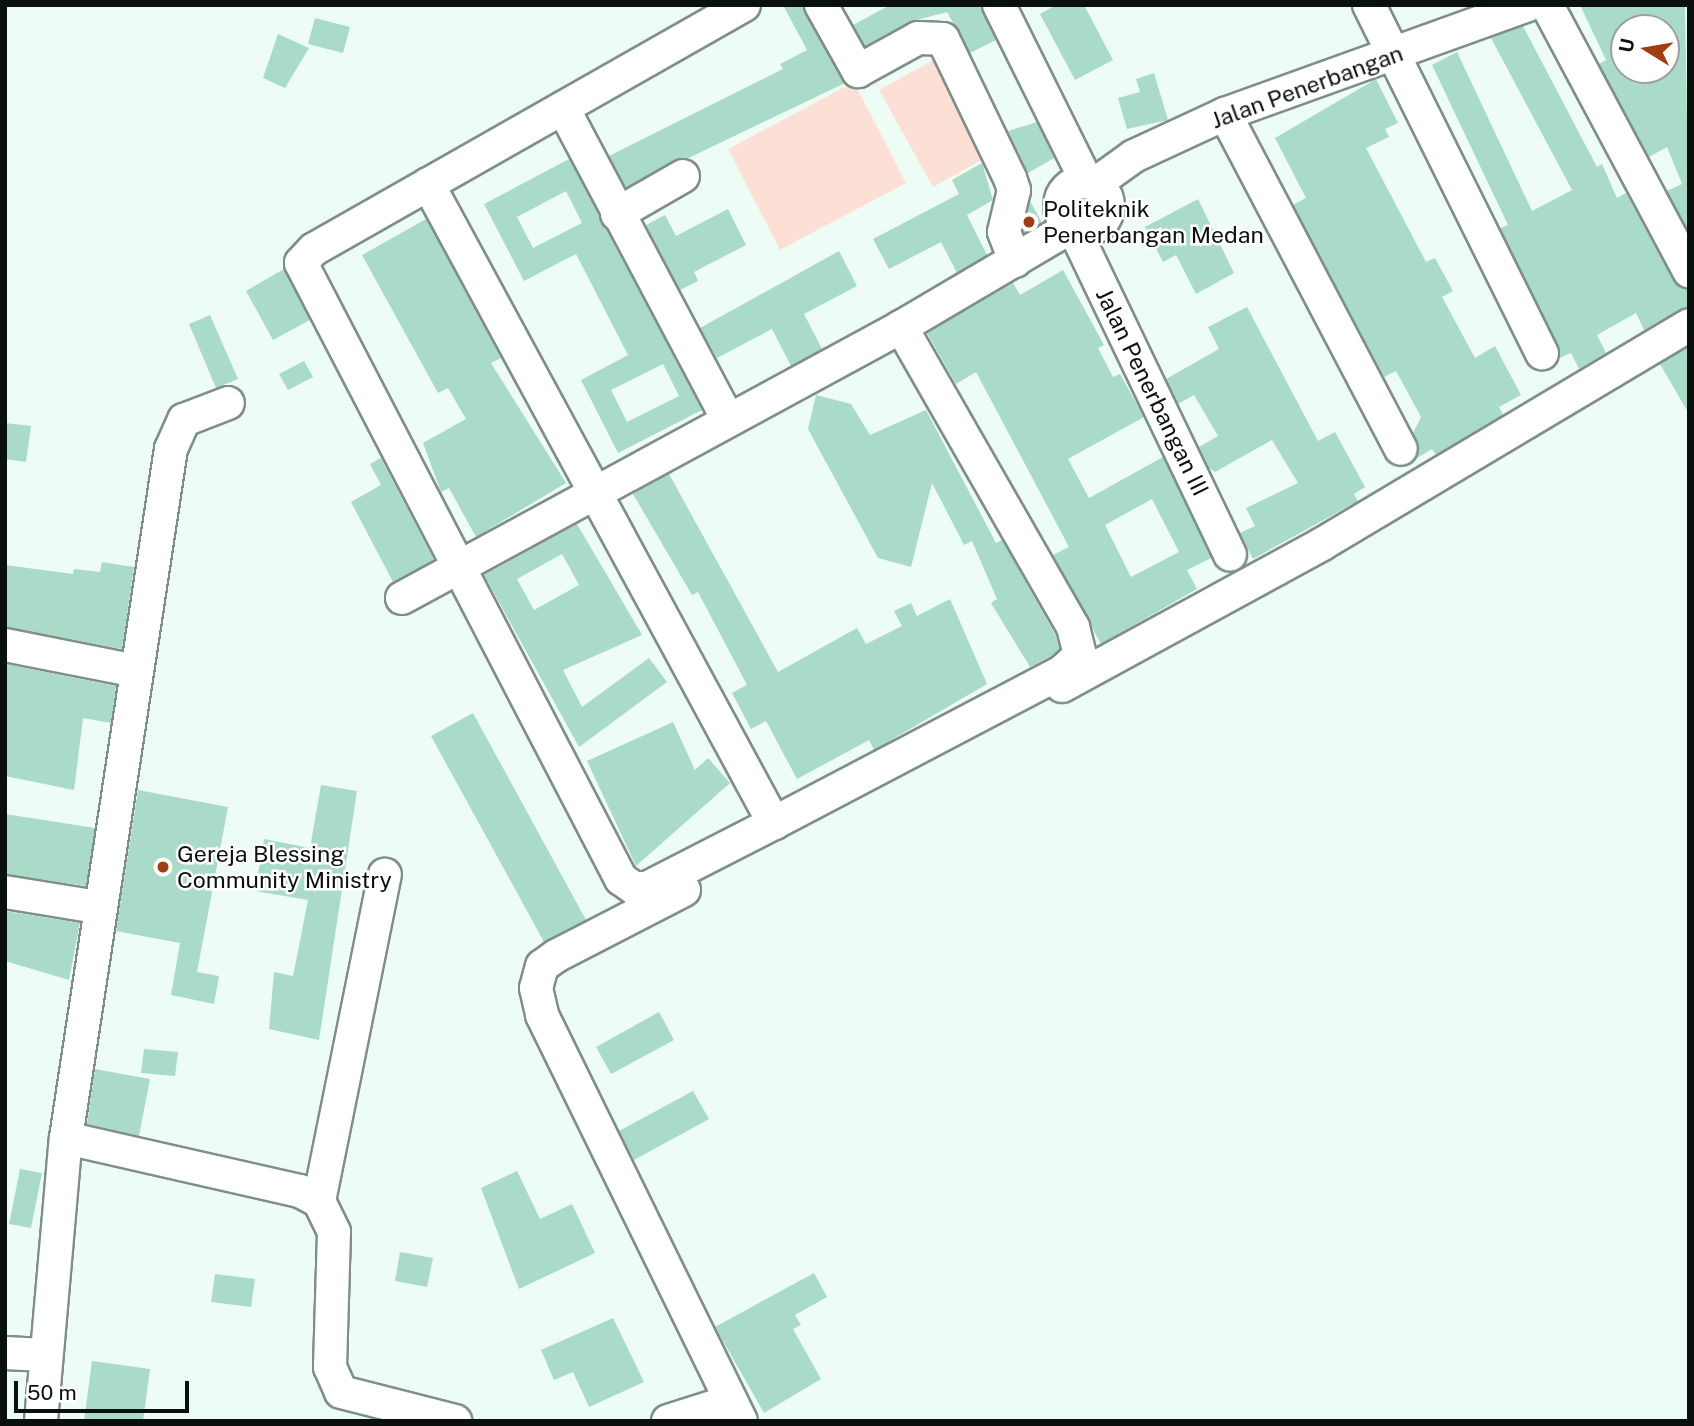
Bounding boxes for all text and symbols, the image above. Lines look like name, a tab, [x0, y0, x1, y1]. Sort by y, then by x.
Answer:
north arrow	[1610, 14, 1680, 84]
text: U	[1614, 37, 1638, 54]
street label: Jalan Penerbangan	[1207, 39, 1407, 135]
place label: Politeknik Penerbangan Medan	[1043, 195, 1264, 249]
marker: Politeknik Penerbangan Medan	[1021, 214, 1037, 230]
street label: Jalan Penerbangan III	[1090, 284, 1214, 500]
place label: Gereja Blessing Community Ministry	[177, 840, 392, 894]
marker: Gereja Blessing Community Ministry	[155, 859, 171, 875]
scale bar	[18, 1366, 192, 1410]
text: 50 m	[27, 1380, 77, 1405]

